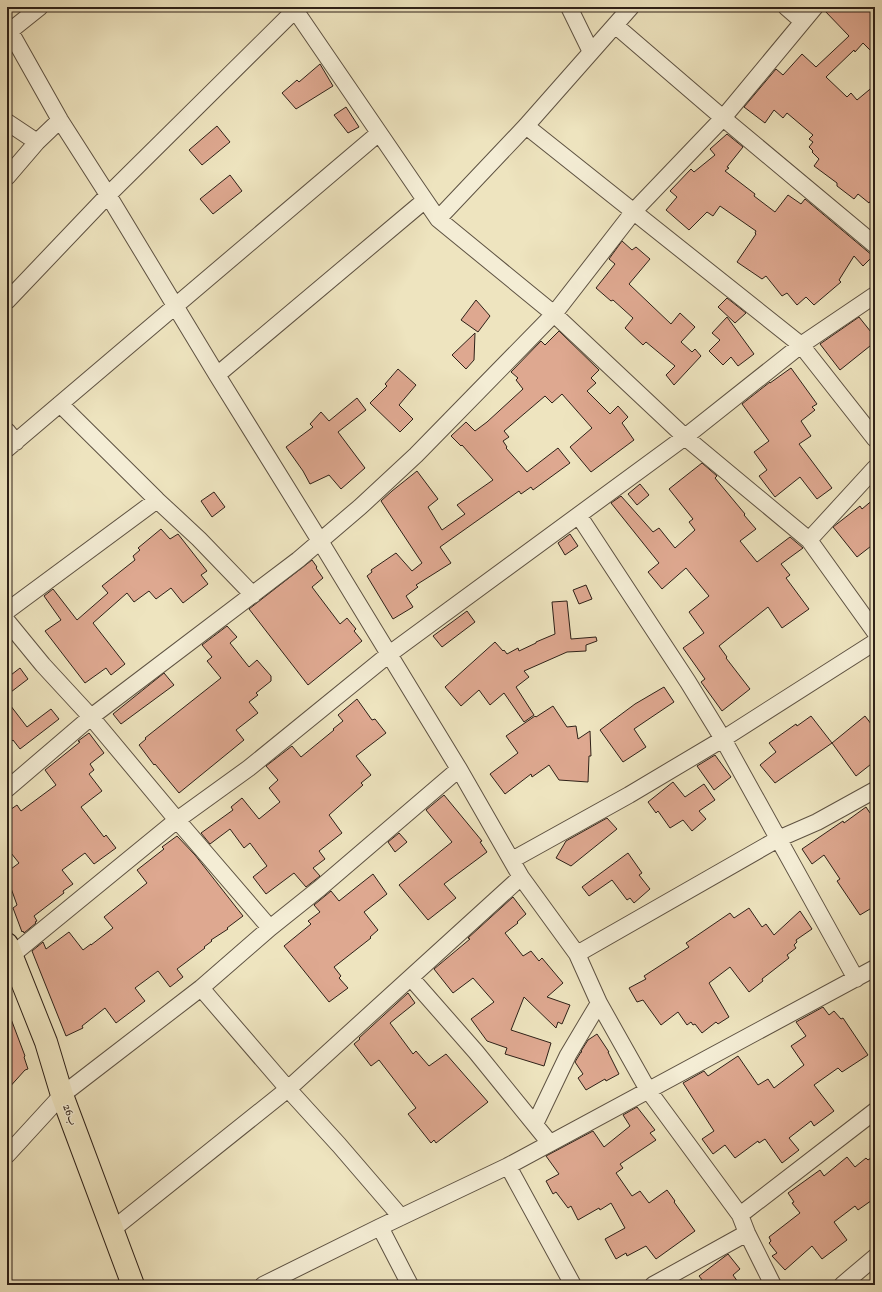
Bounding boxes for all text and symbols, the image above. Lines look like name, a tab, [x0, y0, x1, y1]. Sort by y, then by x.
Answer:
street label: 26ب	[58, 1102, 80, 1128]

